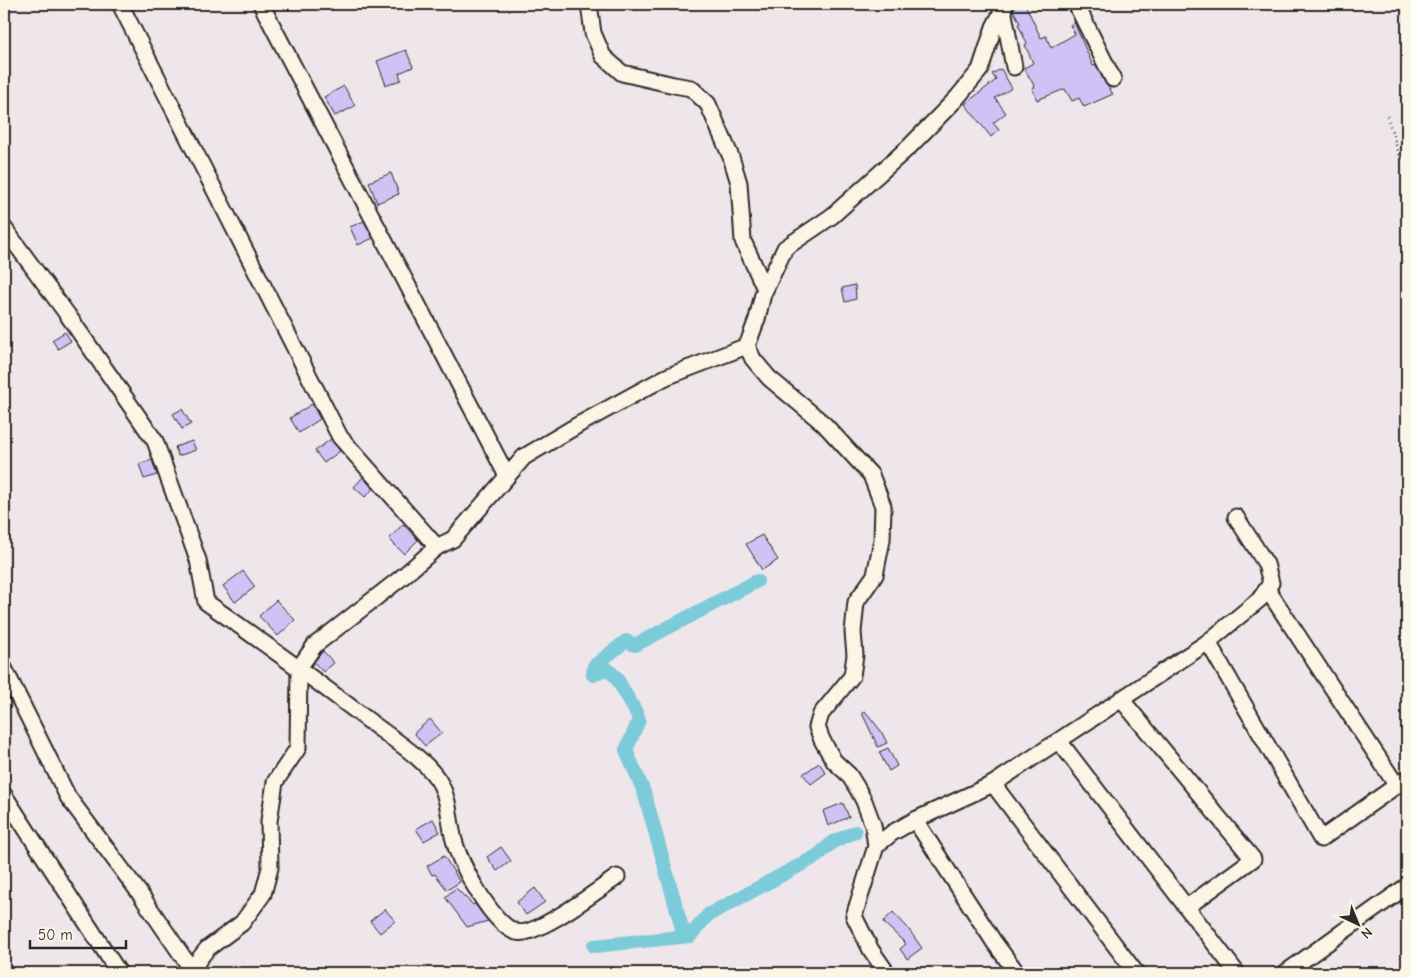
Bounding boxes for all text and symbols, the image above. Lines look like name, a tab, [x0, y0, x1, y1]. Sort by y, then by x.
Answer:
north arrow	[1334, 900, 1384, 950]
scale bar	[30, 917, 126, 949]
text: N	[1357, 924, 1376, 942]
text: 50 m	[38, 926, 73, 944]

